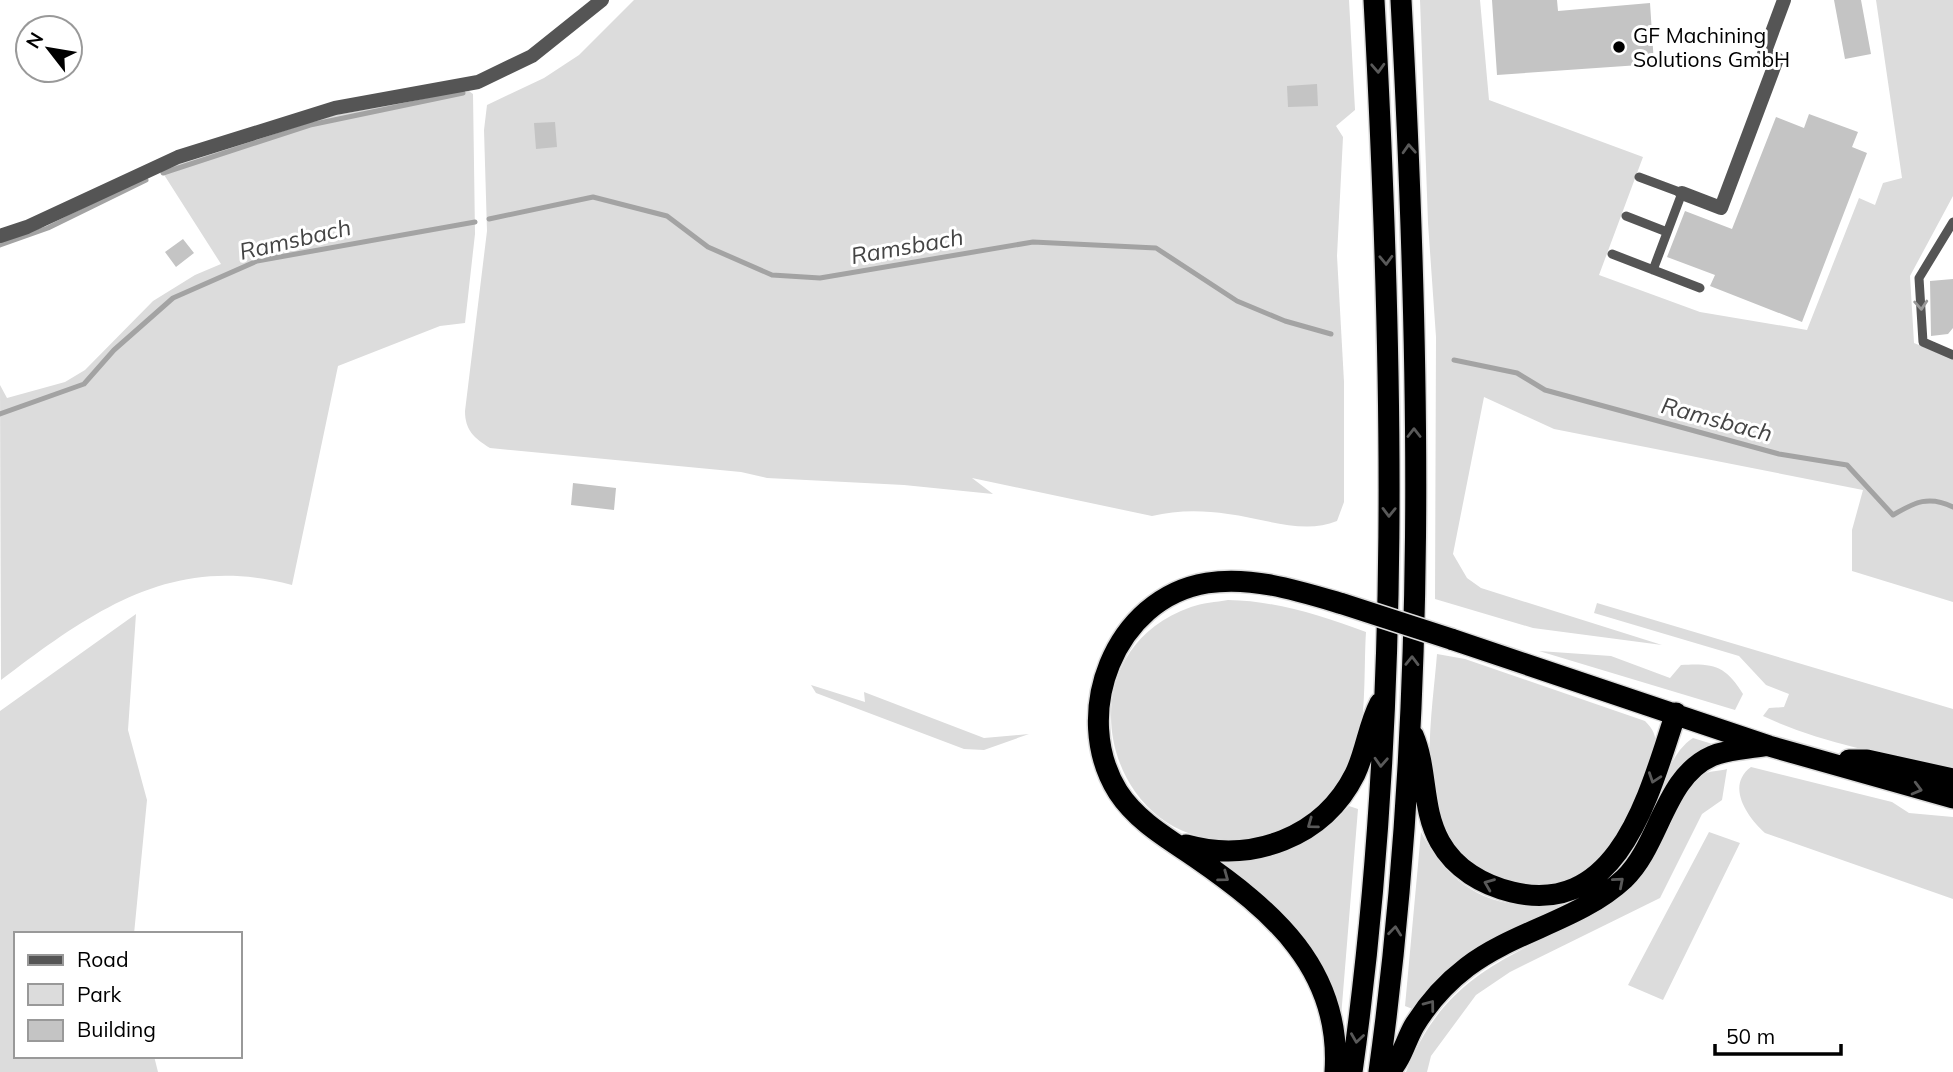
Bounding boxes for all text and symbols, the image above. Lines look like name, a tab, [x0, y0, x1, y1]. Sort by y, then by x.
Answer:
north arrow	[14, 14, 84, 84]
place label: GF Machining Solutions GmbH	[1633, 22, 1790, 72]
text: N	[20, 28, 48, 53]
marker: GF Machining Solutions GmbH	[1611, 39, 1627, 55]
one-way arrow	[1370, 63, 1385, 74]
one-way arrow	[1402, 143, 1417, 154]
water label: Ramsbach	[236, 212, 354, 266]
water label: Ramsbach	[848, 222, 966, 270]
one-way arrow	[1379, 255, 1394, 266]
one-way arrow	[1913, 300, 1928, 311]
water label: Ramsbach	[1658, 390, 1776, 448]
one-way arrow	[1407, 427, 1422, 438]
one-way arrow	[1381, 507, 1396, 518]
one-way arrow	[1404, 655, 1419, 666]
one-way arrow	[1374, 757, 1389, 768]
one-way arrow	[1648, 771, 1662, 783]
one-way arrow	[1911, 781, 1923, 795]
one-way arrow	[1307, 816, 1320, 828]
one-way arrow	[1216, 869, 1229, 881]
one-way arrow	[1484, 878, 1497, 892]
one-way arrow	[1610, 878, 1623, 890]
one-way arrow	[1387, 925, 1402, 936]
legend	[14, 932, 242, 1058]
text: Road	[77, 946, 128, 972]
text: Park	[77, 981, 121, 1007]
one-way arrow	[1421, 1000, 1434, 1012]
scale bar	[1715, 1012, 1841, 1056]
text: Building	[77, 1016, 156, 1042]
text: 50 m	[1726, 1023, 1775, 1049]
one-way arrow	[1349, 1032, 1364, 1043]

